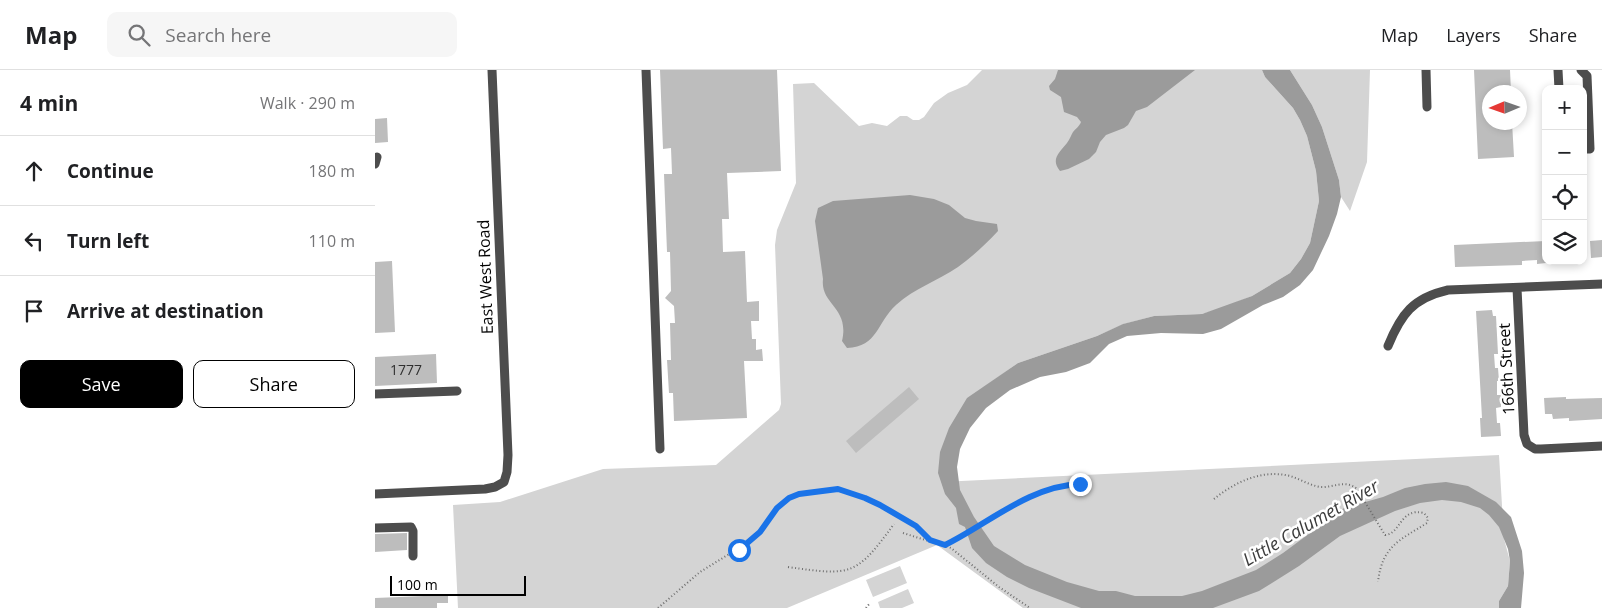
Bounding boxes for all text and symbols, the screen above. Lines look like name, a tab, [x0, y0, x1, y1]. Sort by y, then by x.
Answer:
search box	[107, 12, 457, 57]
text: Map	[25, 18, 77, 51]
icon: search	[125, 21, 153, 49]
text: Search here	[165, 22, 271, 48]
text: Map	[1381, 23, 1418, 47]
text: Layers	[1446, 23, 1501, 47]
text: Share	[1529, 23, 1577, 47]
north arrow	[1482, 85, 1527, 130]
map controls	[1542, 85, 1587, 265]
button: +	[1542, 85, 1587, 130]
text: 4 min	[20, 89, 78, 117]
text: Walk · 290 m	[260, 92, 355, 114]
button: −	[1542, 130, 1587, 175]
icon: ahead	[20, 157, 48, 185]
text: Continue	[67, 158, 154, 184]
text: 180 m	[309, 160, 355, 182]
button: locate	[1542, 175, 1587, 220]
street label: East West Road	[472, 219, 498, 335]
button: layers	[1542, 220, 1587, 265]
icon: left	[20, 227, 48, 255]
text: Turn left	[67, 228, 149, 254]
text: 110 m	[309, 230, 355, 252]
icon: arrive	[20, 297, 48, 325]
text: Arrive at destination	[67, 298, 264, 324]
street label: 166th Street	[1493, 322, 1519, 415]
button: Save	[20, 360, 183, 408]
button: Share	[193, 360, 355, 408]
house number: 1777	[390, 360, 422, 379]
route end	[1069, 473, 1092, 496]
water label: Little Calumet River	[1238, 473, 1384, 571]
route start	[728, 539, 751, 562]
scale bar	[390, 573, 526, 596]
text: 100 m	[397, 575, 438, 594]

